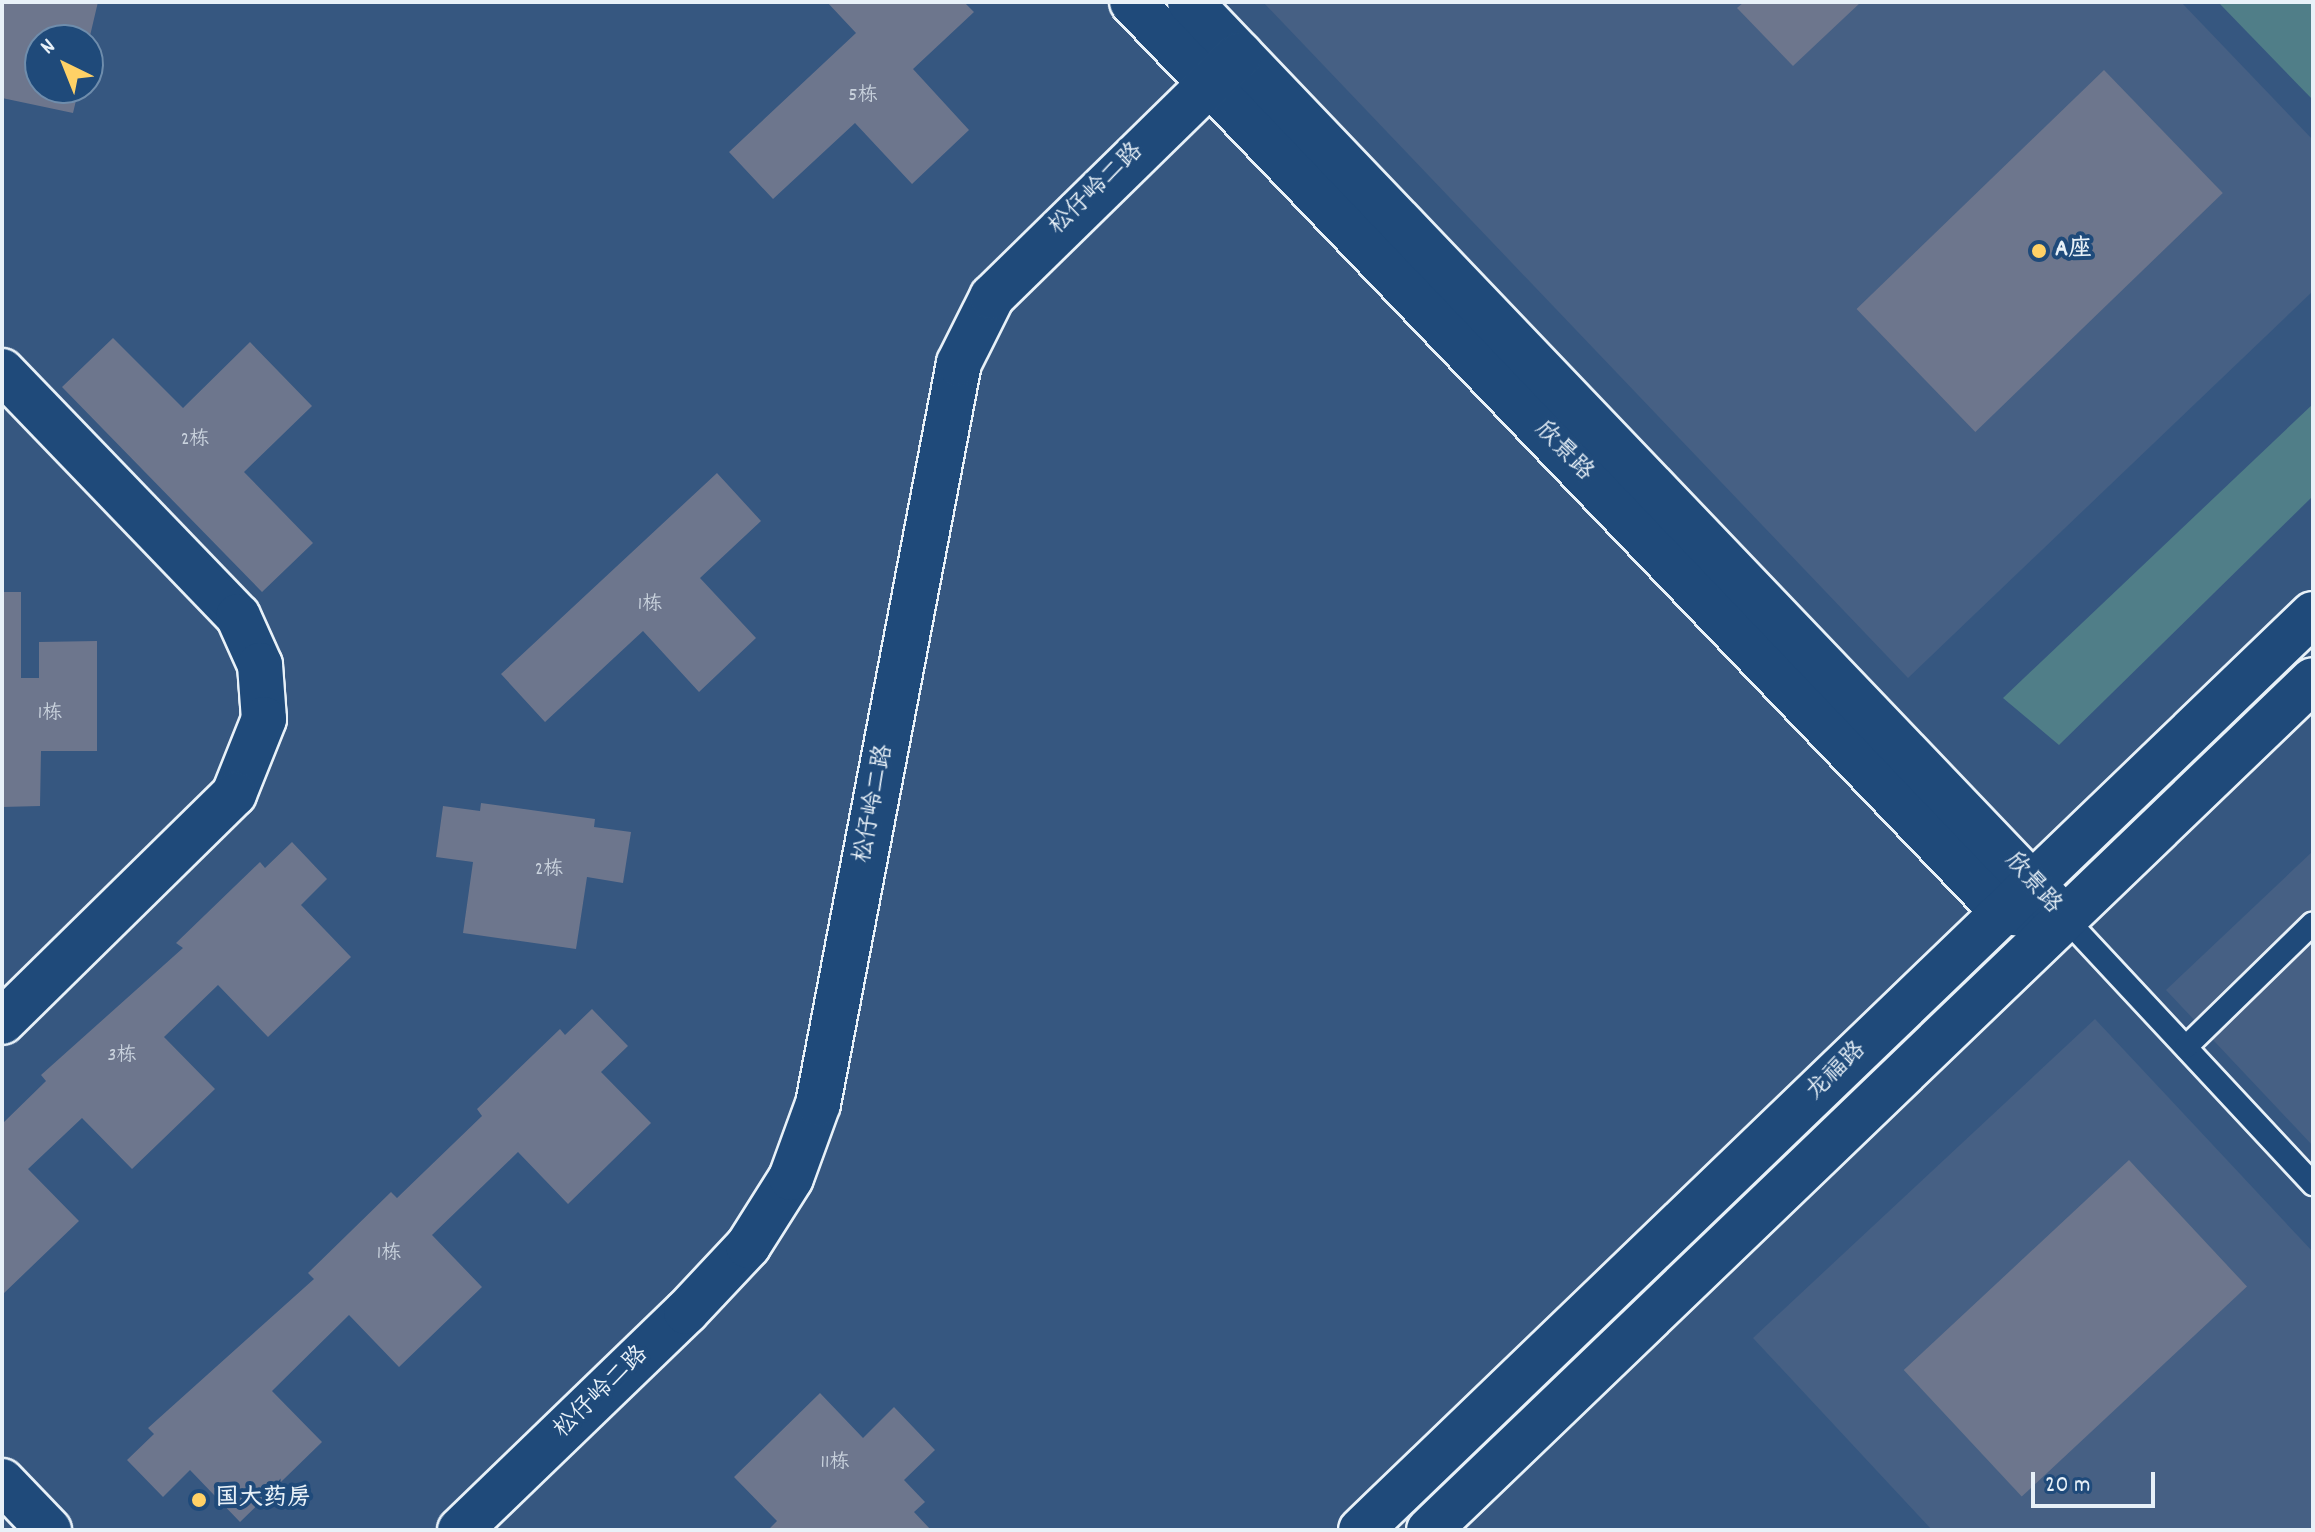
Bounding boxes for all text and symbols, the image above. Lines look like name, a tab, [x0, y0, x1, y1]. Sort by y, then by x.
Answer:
north arrow	[24, 24, 104, 104]
text: N	[34, 33, 63, 63]
house number: 5栋	[848, 84, 878, 108]
street label: 松仔岭二路	[1044, 138, 1150, 242]
place label: A座	[2055, 237, 2092, 265]
marker: A座	[2030, 242, 2048, 260]
street label: 欣景路	[1528, 416, 1598, 488]
house number: 2栋	[181, 428, 209, 452]
house number: 1栋	[638, 593, 662, 617]
house number: 1栋	[38, 702, 62, 726]
street label: 松仔岭二路	[849, 742, 901, 866]
street label: 欣景路	[1998, 847, 2066, 921]
house number: 2栋	[535, 858, 563, 882]
street label: 龙福路	[1801, 1037, 1873, 1107]
house number: 3栋	[108, 1044, 136, 1068]
house number: 1栋	[377, 1242, 401, 1266]
street label: 松仔岭二路	[549, 1341, 655, 1445]
house number: 11栋	[821, 1451, 849, 1475]
scale bar	[2035, 1456, 2159, 1506]
text: 20 m	[2045, 1469, 2091, 1503]
place label: 国大药房	[215, 1486, 311, 1514]
marker: 国大药房	[190, 1491, 208, 1509]

